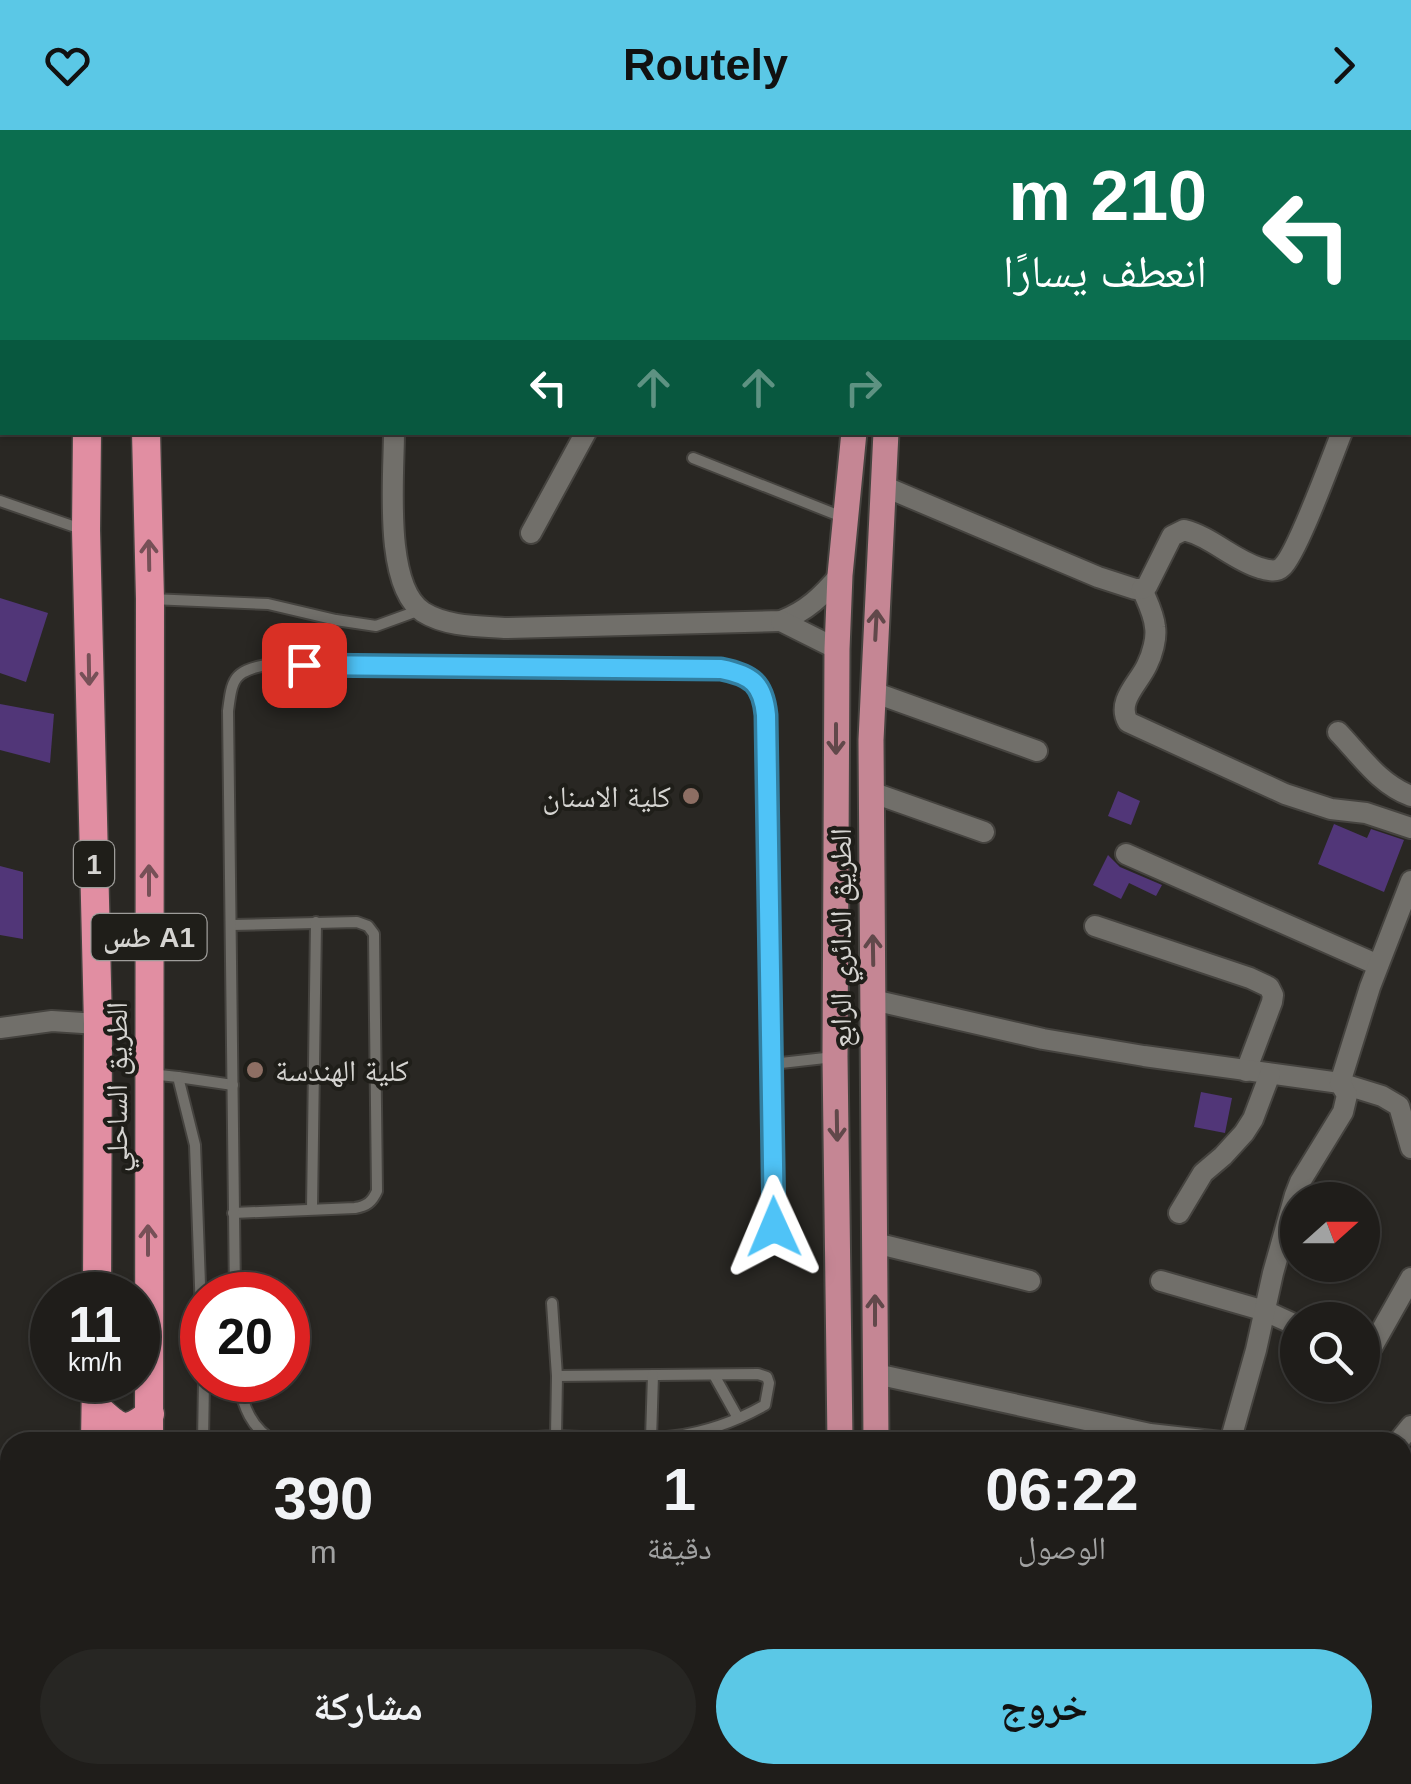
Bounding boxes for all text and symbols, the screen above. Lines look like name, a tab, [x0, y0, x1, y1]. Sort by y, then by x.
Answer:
icon: heart	[40, 38, 95, 93]
icon: forward	[1316, 38, 1371, 93]
text: Routely	[623, 39, 788, 90]
text: 210 m	[1009, 157, 1207, 235]
icon: left	[1242, 170, 1372, 300]
text: انعطف يسارًا	[1003, 246, 1207, 297]
icon: left	[521, 360, 576, 415]
icon: ahead	[626, 360, 681, 415]
icon: ahead	[731, 360, 786, 415]
icon: right	[836, 360, 891, 415]
one-way arrow	[139, 540, 158, 572]
one-way arrow	[867, 610, 886, 642]
pin	[262, 623, 347, 708]
icon: arrive	[277, 638, 332, 693]
one-way arrow	[80, 653, 99, 685]
one-way arrow	[826, 723, 845, 755]
place label: كلية الاسنان	[542, 780, 671, 815]
marker: كلية الاسنان	[680, 785, 702, 807]
street label: الطريق الدائري الرابع	[824, 828, 864, 1048]
road number: 1	[74, 841, 114, 887]
one-way arrow	[140, 865, 158, 898]
road number: طس A1	[92, 914, 206, 960]
one-way arrow	[864, 935, 882, 968]
street label: الطريق الساحلي	[100, 1002, 140, 1172]
place label: كلية الهندسة	[275, 1054, 409, 1088]
marker: كلية الهندسة	[244, 1059, 266, 1081]
one-way arrow	[827, 1109, 846, 1141]
position arrow	[722, 1175, 826, 1279]
north arrow	[1280, 1182, 1380, 1282]
map controls	[1280, 1182, 1380, 1402]
one-way arrow	[139, 1225, 158, 1257]
speed limit sign: 20	[180, 1272, 310, 1402]
one-way arrow	[866, 1295, 884, 1328]
text: 11	[69, 1297, 121, 1353]
button: search	[1280, 1302, 1380, 1402]
text: km/h	[68, 1348, 122, 1376]
text: 1	[663, 1456, 696, 1523]
text: 06:22	[985, 1456, 1139, 1523]
text: 390	[273, 1465, 373, 1532]
text: دقيقة	[647, 1530, 712, 1566]
text: الوصول	[1018, 1530, 1106, 1566]
text: m	[310, 1534, 337, 1570]
button: مشاركة	[40, 1649, 696, 1764]
button: خروج	[716, 1649, 1372, 1764]

